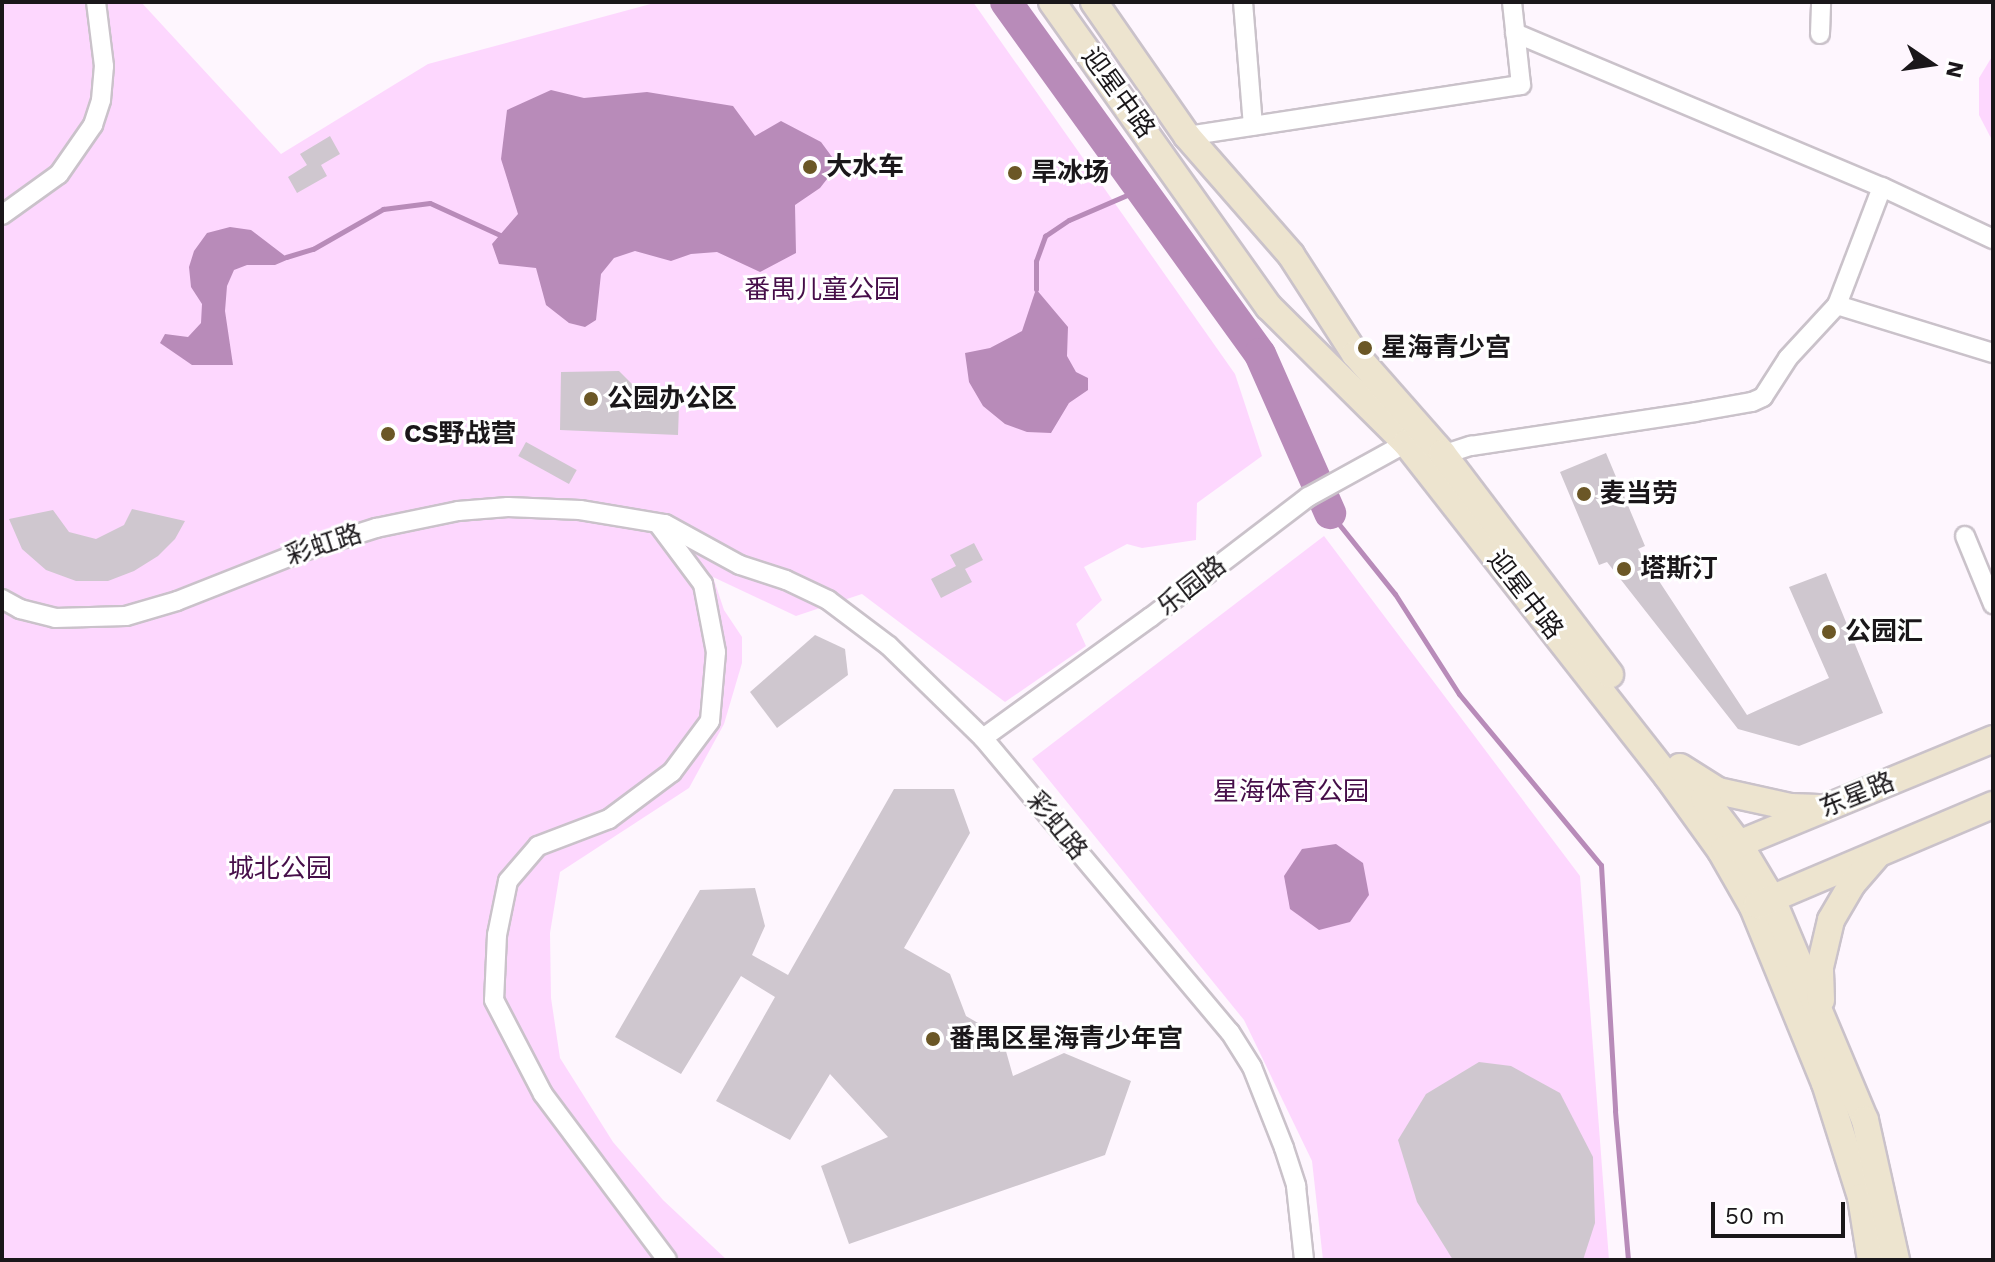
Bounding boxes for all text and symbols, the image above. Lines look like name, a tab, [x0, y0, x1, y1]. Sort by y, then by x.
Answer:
north arrow	[1891, 24, 1971, 104]
street label: 迎星中路	[1075, 42, 1161, 144]
text: N	[1941, 59, 1969, 80]
place label: 大水车	[826, 151, 904, 183]
place label: 旱冰场	[1031, 157, 1109, 189]
marker: 大水车	[801, 158, 819, 176]
marker: 旱冰场	[1006, 164, 1024, 182]
park label: 番禺儿童公园	[744, 274, 900, 306]
place label: 星海青少宫	[1381, 332, 1511, 364]
marker: 星海青少宫	[1356, 339, 1374, 357]
place label: 公园办公区	[607, 383, 737, 415]
marker: 公园办公区	[582, 390, 600, 408]
place label: CS野战营	[404, 418, 516, 450]
marker: CS野战营	[379, 425, 397, 443]
place label: 麦当劳	[1600, 478, 1678, 510]
marker: 麦当劳	[1575, 485, 1593, 503]
street label: 彩虹路	[282, 518, 366, 572]
street label: 迎星中路	[1481, 544, 1569, 646]
street label: 乐园路	[1152, 550, 1232, 622]
place label: 塔斯汀	[1640, 553, 1718, 585]
marker: 塔斯汀	[1615, 560, 1633, 578]
place label: 公园汇	[1845, 616, 1923, 648]
marker: 公园汇	[1820, 623, 1838, 641]
street label: 东星路	[1815, 766, 1899, 824]
park label: 星海体育公园	[1213, 776, 1369, 808]
street label: 彩虹路	[1020, 786, 1094, 866]
park label: 城北公园	[228, 853, 332, 885]
place label: 番禺区星海青少年宫	[949, 1023, 1183, 1055]
marker: 番禺区星海青少年宫	[924, 1030, 942, 1048]
scale bar	[1715, 1186, 1849, 1236]
text: 50 m	[1725, 1202, 1785, 1230]

